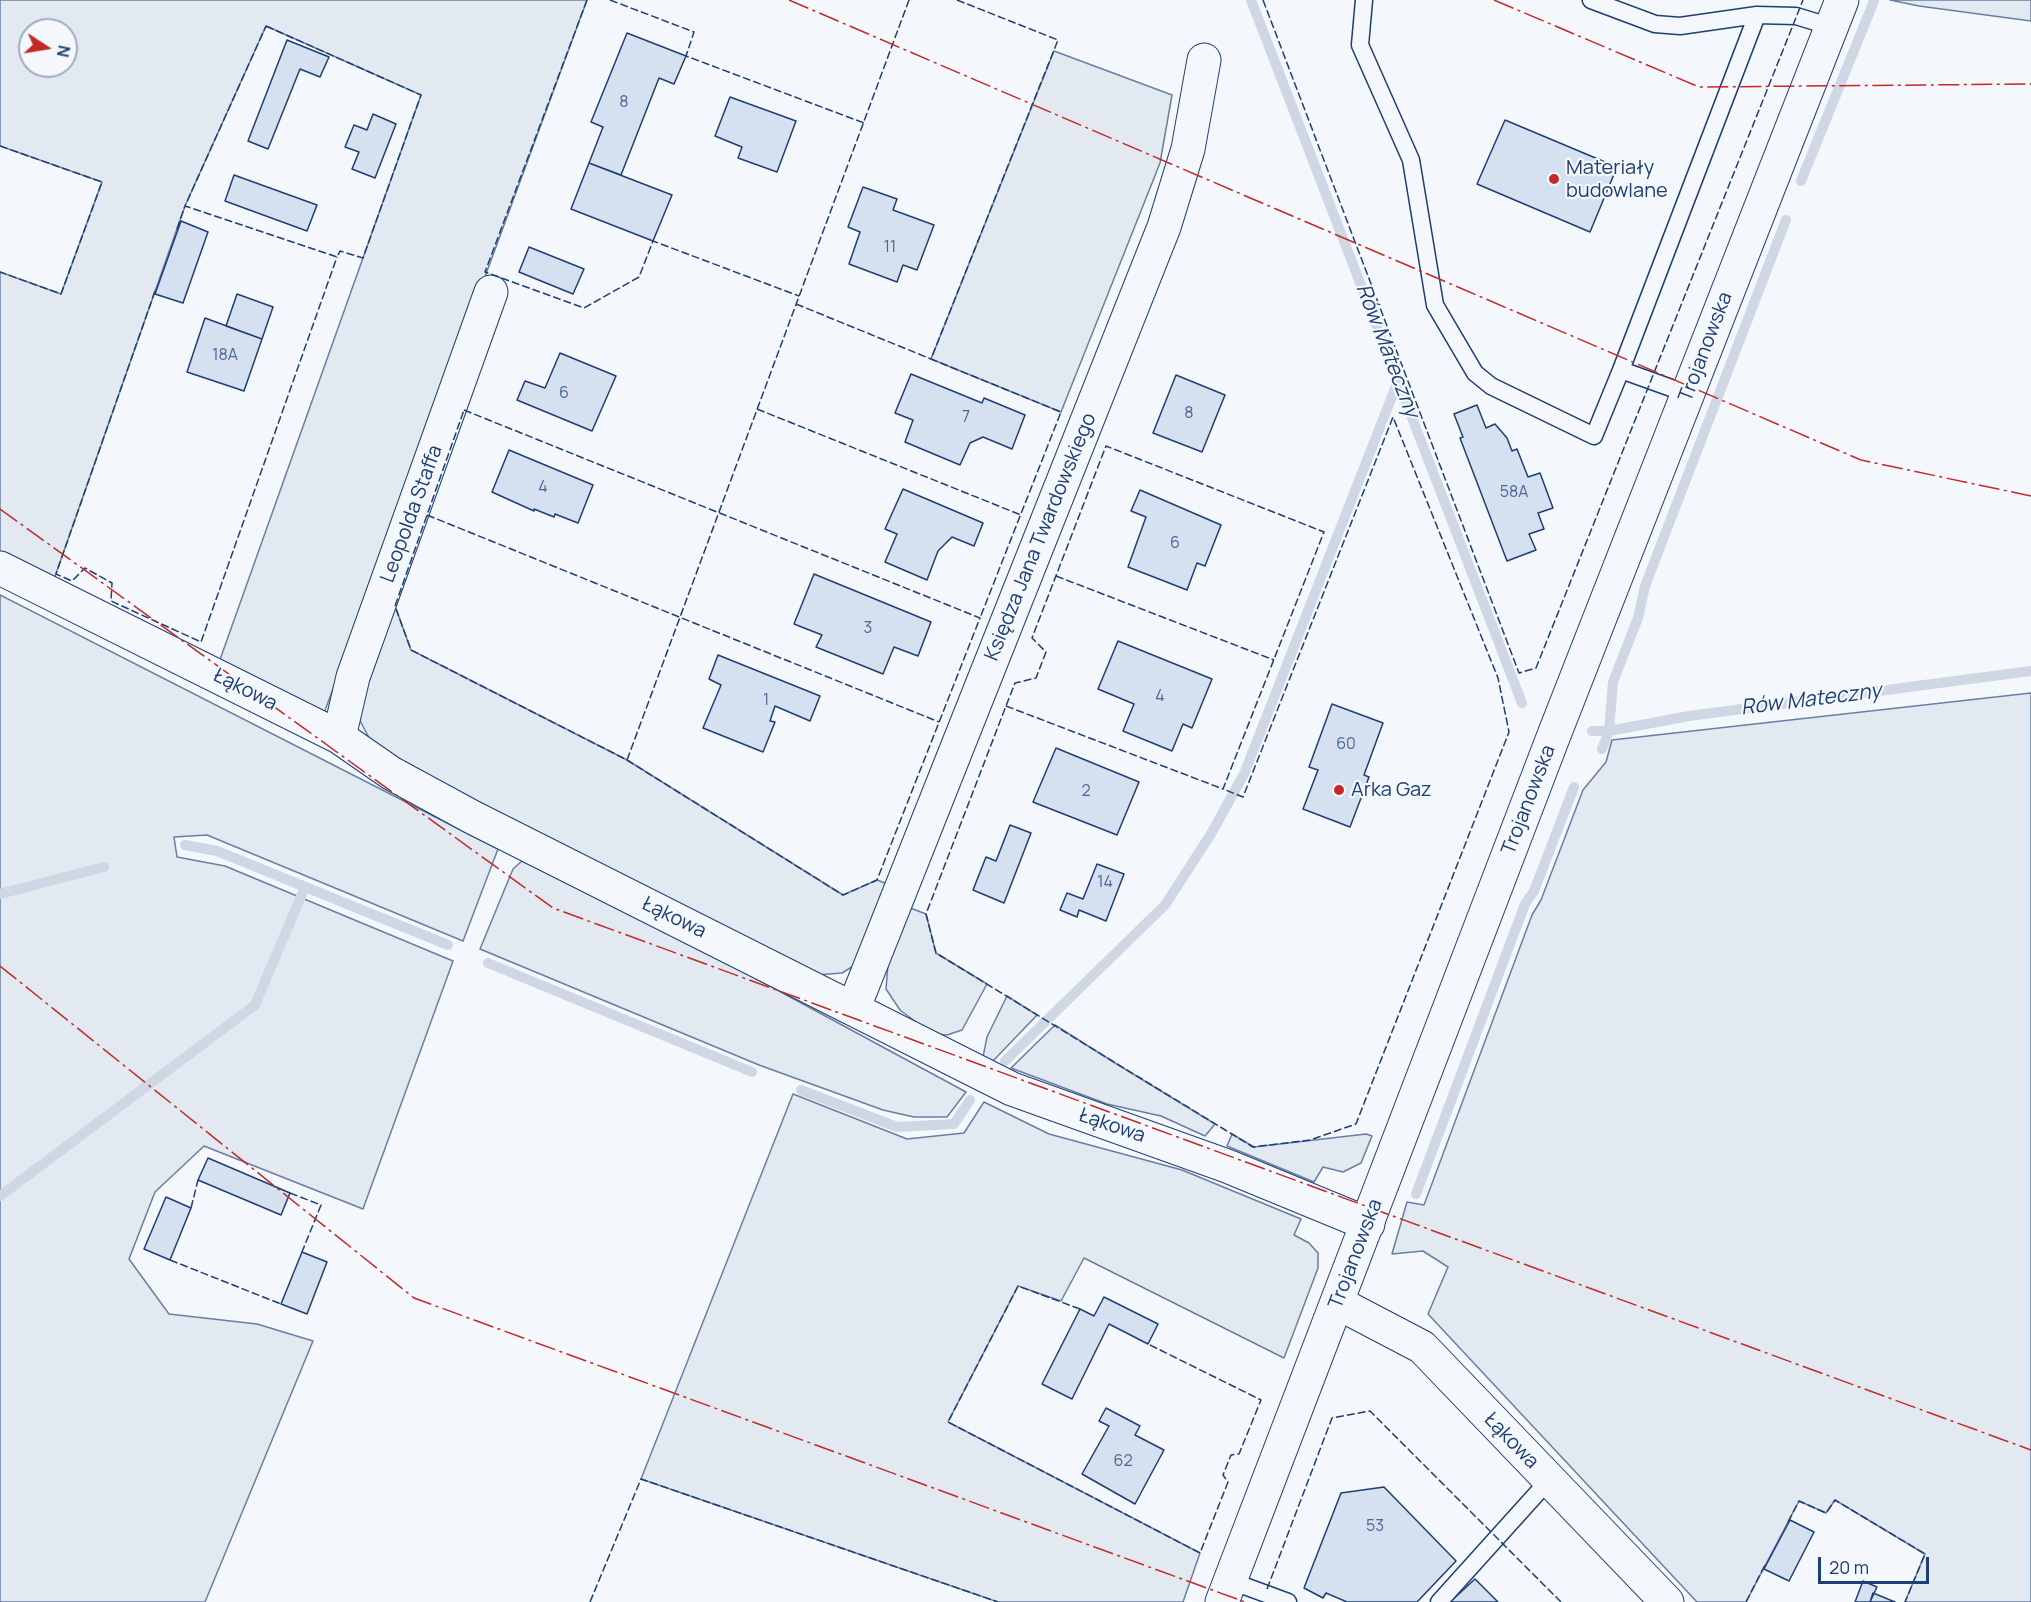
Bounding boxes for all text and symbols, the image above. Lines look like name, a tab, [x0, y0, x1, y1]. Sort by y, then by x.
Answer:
north arrow	[18, 18, 78, 78]
text: N	[52, 43, 76, 59]
house number: 8	[619, 93, 629, 113]
place label: Materiały budowlane	[1566, 156, 1668, 203]
marker: Materiały budowlane	[1547, 172, 1561, 186]
house number: 11	[884, 238, 896, 258]
water label: Rów Mateczny	[1350, 281, 1424, 421]
street label: Trojanowska	[1674, 289, 1738, 405]
house number: 18A	[212, 346, 238, 366]
house number: 6	[559, 384, 569, 404]
house number: 8	[1184, 404, 1194, 424]
house number: 7	[962, 408, 970, 428]
street label: Księdza Jana Twardowskiego	[980, 410, 1102, 664]
street label: Leopolda Staffa	[376, 442, 448, 586]
house number: 4	[538, 478, 548, 498]
house number: 58A	[1500, 483, 1528, 503]
house number: 6	[1170, 534, 1180, 554]
house number: 3	[864, 619, 872, 639]
street label: Łąkowa	[209, 664, 281, 716]
water label: Rów Mateczny	[1739, 679, 1883, 721]
house number: 4	[1155, 687, 1165, 707]
house number: 1	[763, 691, 769, 711]
house number: 60	[1336, 735, 1356, 755]
street label: Trojanowska	[1497, 742, 1561, 858]
place label: Arka Gaz	[1351, 778, 1432, 802]
house number: 2	[1081, 782, 1091, 802]
marker: Arka Gaz	[1332, 783, 1346, 797]
house number: 14	[1097, 873, 1113, 893]
street label: Łąkowa	[638, 892, 710, 944]
street label: Łąkowa	[1076, 1104, 1148, 1148]
street label: Trojanowska	[1324, 1196, 1388, 1312]
street label: Łąkowa	[1479, 1408, 1543, 1474]
house number: 62	[1113, 1452, 1133, 1472]
house number: 53	[1366, 1517, 1384, 1537]
scale bar	[1821, 1545, 1932, 1583]
text: 20 m	[1829, 1555, 1869, 1579]

